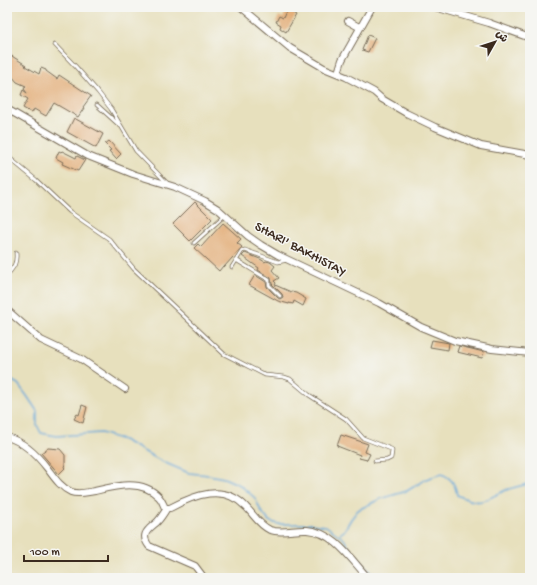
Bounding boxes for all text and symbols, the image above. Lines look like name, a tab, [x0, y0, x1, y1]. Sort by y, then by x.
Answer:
north arrow	[475, 22, 515, 62]
text: ش	[493, 28, 510, 45]
street label: SHARI' BAKHISTAY	[251, 219, 349, 281]
scale bar	[24, 537, 108, 563]
text: 100 m	[29, 546, 60, 560]

